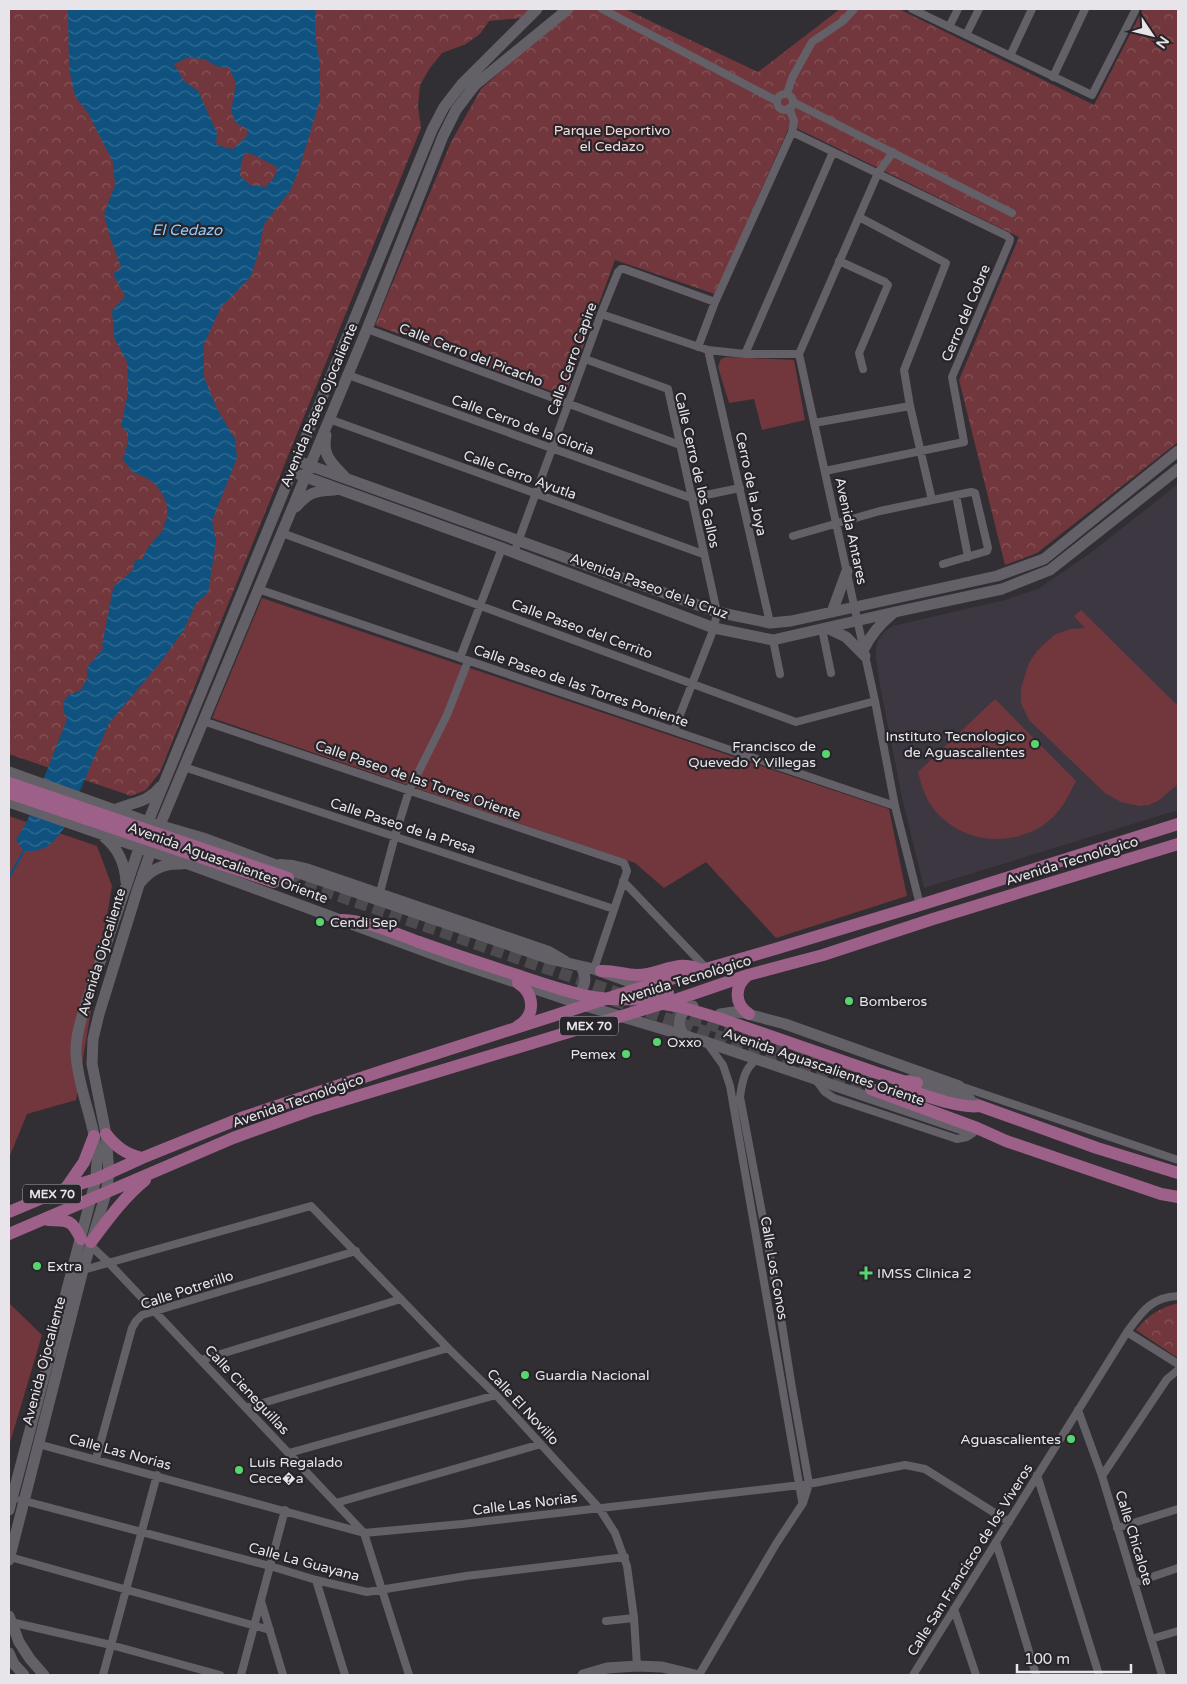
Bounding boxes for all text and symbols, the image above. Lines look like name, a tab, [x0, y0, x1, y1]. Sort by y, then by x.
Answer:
north arrow	[1127, 10, 1177, 60]
text: N	[1152, 33, 1172, 52]
park label: Parque Deportivo el Cedazo	[554, 122, 670, 155]
water label: El Cedazo	[152, 221, 223, 239]
street label: Cerro del Cobre	[938, 262, 994, 364]
street label: Calle Cerro Capire	[544, 300, 600, 418]
street label: Avenida Paseo Ojocaliente	[277, 320, 361, 489]
street label: Calle Cerro del Picacho	[397, 320, 545, 390]
street label: Calle Cerro de los Gallos	[671, 390, 723, 550]
street label: Calle Cerro de la Gloria	[449, 391, 597, 459]
street label: Cerro de la Joya	[732, 431, 770, 537]
street label: Calle Cerro Ayutla	[461, 447, 579, 503]
street label: Avenida Antares	[831, 476, 871, 586]
street label: Avenida Paseo de la Cruz	[568, 549, 730, 623]
street label: Calle Paseo del Cerrito	[509, 596, 655, 662]
street label: Calle Paseo de las Torres Poniente	[471, 641, 691, 731]
place label: Instituto Tecnologico de Aguascalientes	[886, 728, 1025, 761]
street label: Calle Paseo de las Torres Oriente	[313, 737, 523, 823]
place label: Francisco de Quevedo Y Villegas	[688, 738, 816, 771]
marker: Instituto Tecnologico de Aguascalientes	[1029, 738, 1041, 750]
marker: Francisco de Quevedo Y Villegas	[820, 748, 832, 760]
street label: Calle Paseo de la Presa	[328, 794, 478, 858]
street label: Avenida Aguascalientes Oriente	[126, 819, 330, 907]
street label: Avenida Tecnológico	[1004, 833, 1140, 889]
street label: Avenida Ojocaliente	[74, 886, 130, 1018]
place label: Cendi Sep	[330, 914, 397, 931]
marker: Cendi Sep	[314, 916, 326, 928]
street label: Avenida Tecnológico	[617, 952, 753, 1008]
place label: Bomberos	[859, 993, 927, 1010]
marker: Bomberos	[843, 995, 855, 1007]
road number: MEX 70	[560, 1016, 618, 1036]
street label: Avenida Aguascalientes Oriente	[721, 1025, 927, 1109]
place label: Oxxo	[667, 1034, 702, 1051]
marker: Oxxo	[651, 1036, 663, 1048]
place label: Pemex	[571, 1046, 616, 1063]
marker: Pemex	[620, 1048, 632, 1060]
street label: Avenida Tecnológico	[230, 1071, 366, 1131]
road number: MEX 70	[23, 1184, 81, 1204]
street label: Calle Los Conos	[757, 1215, 792, 1321]
place label: Extra	[47, 1258, 82, 1275]
marker: Extra	[31, 1260, 43, 1272]
place label: IMSS Clinica 2	[877, 1265, 972, 1282]
marker: IMSS Clinica 2	[859, 1266, 873, 1280]
street label: Calle Potrerillo	[138, 1267, 236, 1313]
street label: Avenida Ojocaliente	[19, 1295, 69, 1427]
street label: Calle Cieneguillas	[201, 1342, 293, 1438]
street label: Calle El Novillo	[483, 1365, 563, 1449]
place label: Guardia Nacional	[535, 1367, 649, 1384]
marker: Guardia Nacional	[519, 1369, 531, 1381]
street label: Calle Las Norias	[67, 1430, 173, 1474]
place label: Aguascalientes	[960, 1431, 1061, 1448]
marker: Aguascalientes	[1065, 1433, 1077, 1445]
place label: Luis Regalado Cece�a	[249, 1454, 343, 1487]
street label: Calle San Francisco de los Viveros	[904, 1461, 1037, 1659]
marker: Luis Regalado Cece�a	[233, 1464, 245, 1476]
street label: Calle Chicalote	[1111, 1488, 1157, 1588]
street label: Calle Las Norias	[472, 1489, 579, 1519]
street label: Calle La Guayana	[247, 1539, 361, 1585]
scale bar	[1017, 1642, 1131, 1674]
text: 100 m	[1024, 1650, 1070, 1668]

